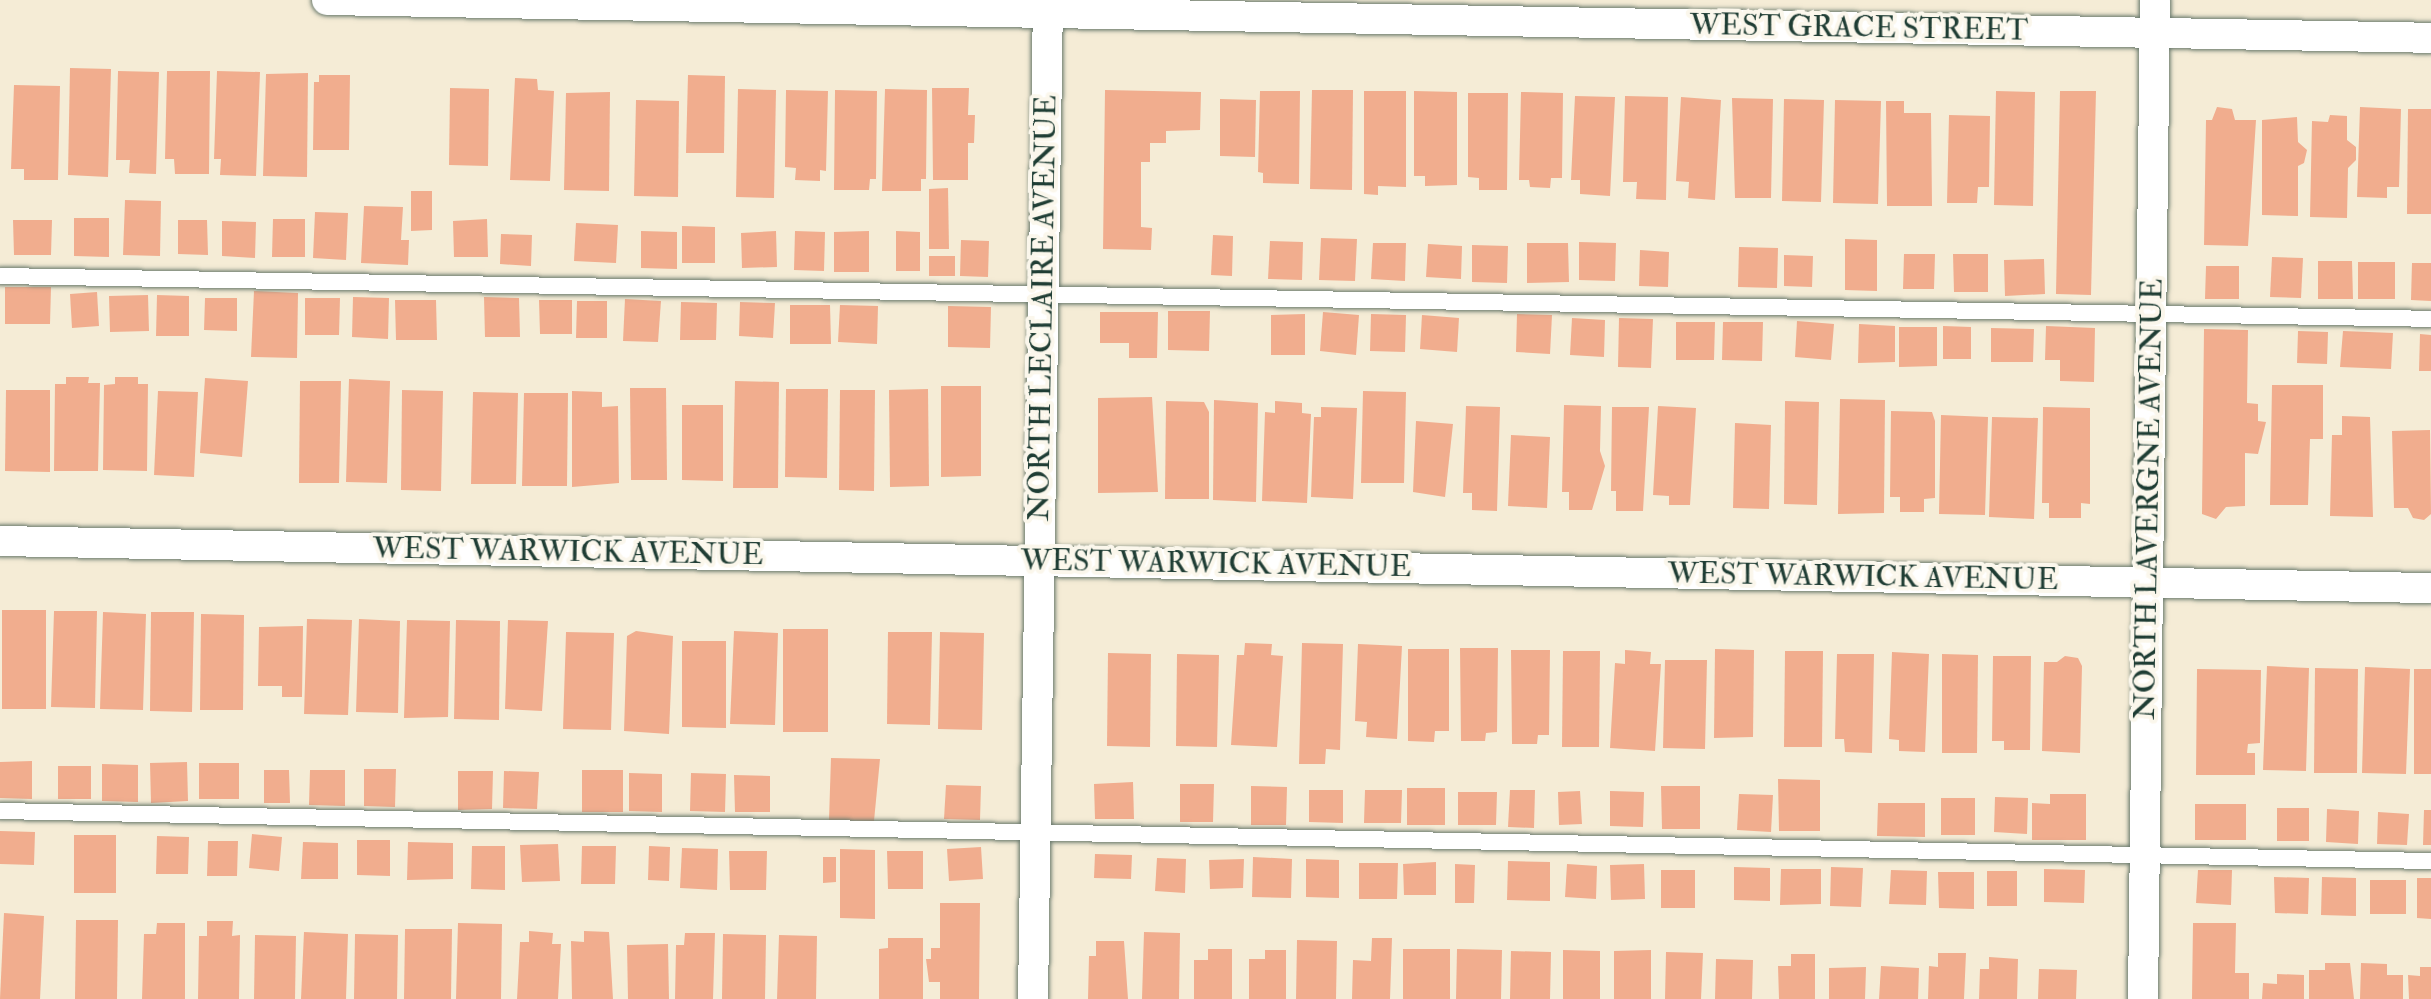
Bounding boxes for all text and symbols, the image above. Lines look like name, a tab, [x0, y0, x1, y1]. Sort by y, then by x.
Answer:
street label: WEST GRACE STREET	[1689, 7, 2029, 49]
street label: NORTH LECLAIRE AVENUE	[1021, 95, 1065, 521]
street label: NORTH LAVERGNE AVENUE	[2127, 278, 2171, 720]
street label: WEST WARWICK AVENUE	[372, 531, 764, 573]
street label: WEST WARWICK AVENUE	[1020, 543, 1412, 585]
street label: WEST WARWICK AVENUE	[1667, 556, 2059, 598]

